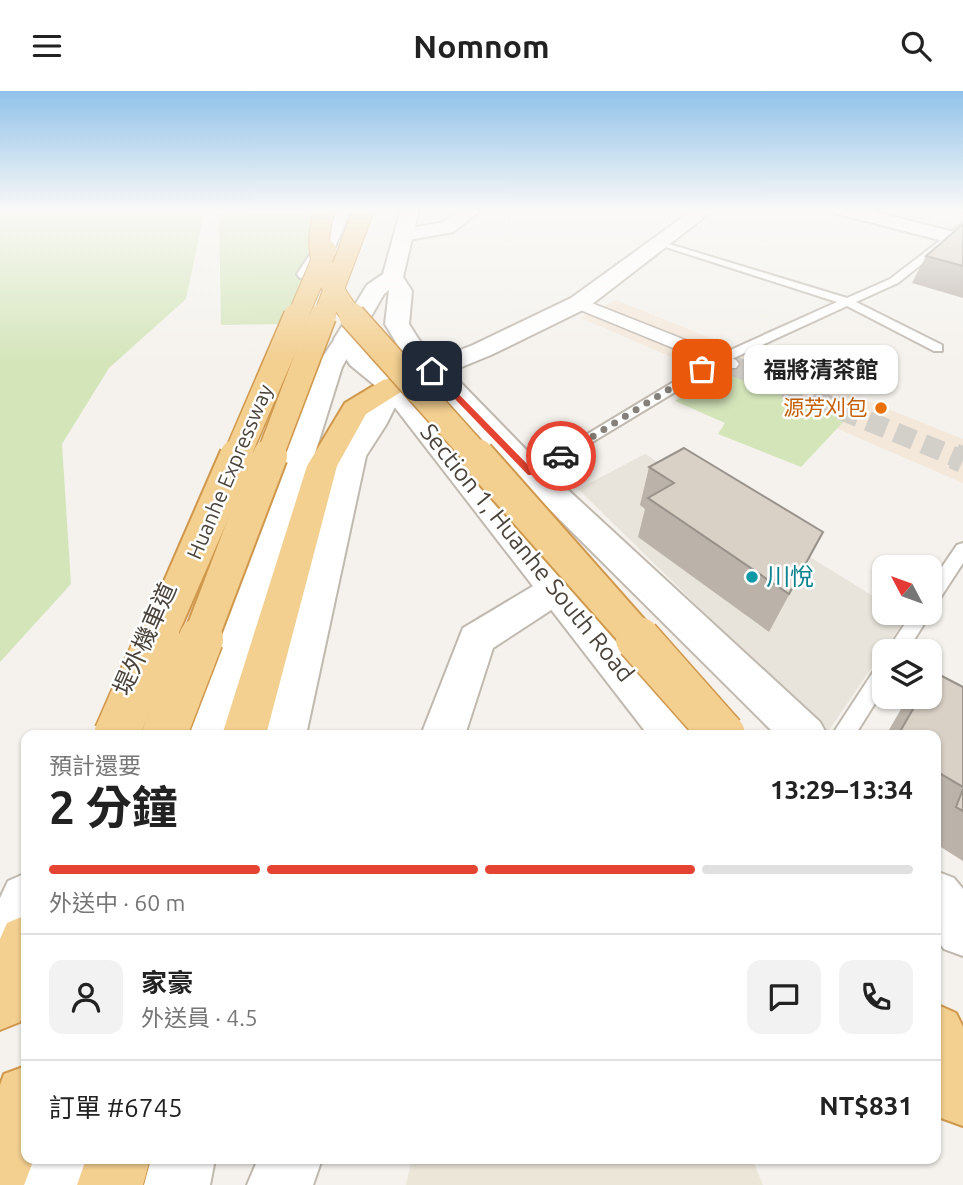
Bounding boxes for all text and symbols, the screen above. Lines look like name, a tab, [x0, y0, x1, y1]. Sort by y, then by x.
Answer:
icon: menu	[28, 27, 66, 65]
icon: search	[897, 27, 935, 65]
text: Nomnom	[413, 28, 550, 64]
pin	[672, 339, 732, 399]
pin	[402, 341, 462, 401]
callout: 福將清茶館	[744, 345, 898, 393]
icon: bag	[683, 350, 721, 388]
icon: home	[413, 352, 451, 390]
text: 福將清茶館	[764, 357, 879, 382]
street label: Huanhe Expressway	[181, 381, 277, 563]
place label: 源芳刈包	[783, 395, 867, 419]
marker: 源芳刈包	[873, 400, 889, 416]
street label: Section 1, Huanhe South Road	[415, 418, 640, 687]
courier	[526, 421, 596, 491]
icon: car	[542, 437, 580, 475]
north arrow	[872, 555, 942, 625]
map controls	[872, 555, 942, 709]
place label: 川悅	[766, 563, 814, 590]
marker: 川悅	[744, 569, 760, 585]
street label: 堤外機車道	[108, 578, 181, 699]
button: layers	[872, 639, 942, 709]
text: 預計還要	[49, 753, 141, 778]
text: 13:29–13:34	[770, 775, 913, 804]
text: 2 分鐘	[49, 781, 178, 833]
text: 外送中 · 60 m	[49, 890, 185, 915]
button: person	[49, 960, 123, 1034]
button: chat	[747, 960, 821, 1034]
button: phone	[839, 960, 913, 1034]
text: 家豪	[141, 968, 193, 997]
text: 外送員 · 4.5	[141, 1005, 258, 1030]
text: NT$831	[819, 1091, 913, 1120]
text: 訂單 #6745	[49, 1093, 183, 1122]

